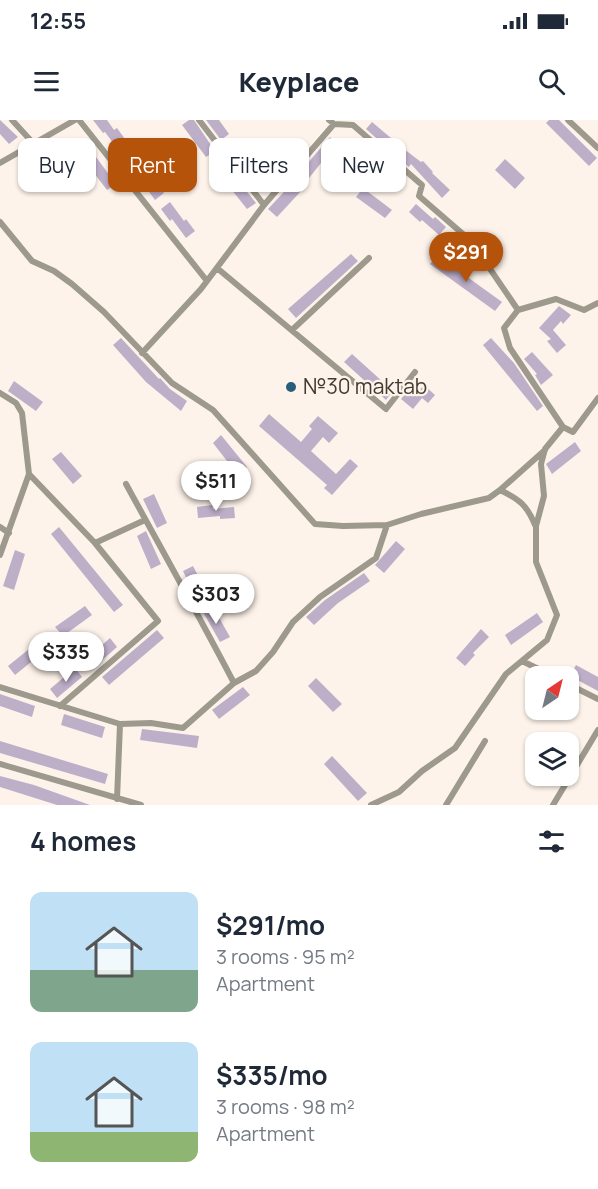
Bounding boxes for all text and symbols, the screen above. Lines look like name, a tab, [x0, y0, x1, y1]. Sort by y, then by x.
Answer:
text: 12:55	[30, 6, 86, 36]
text: Keyplace	[239, 63, 359, 100]
icon: menu	[30, 65, 63, 98]
icon: search	[535, 65, 568, 98]
chip: Buy	[18, 138, 96, 192]
chip: Rent	[108, 138, 197, 192]
chip: Filters	[209, 138, 309, 192]
chip: New	[321, 138, 406, 192]
pin: $291	[430, 232, 502, 283]
text: $291	[443, 238, 489, 265]
place label: №30 maktab	[303, 372, 427, 400]
marker: №30 maktab	[284, 380, 298, 394]
pin: $511	[180, 461, 252, 512]
text: $511	[195, 467, 237, 494]
pin: $303	[180, 574, 252, 625]
text: $303	[192, 580, 240, 607]
pin: $335	[30, 632, 102, 683]
text: $335	[42, 638, 90, 665]
north arrow	[525, 666, 579, 720]
map controls	[525, 666, 579, 786]
button: layers	[525, 732, 579, 786]
text: 4 homes	[30, 823, 136, 859]
icon: filters	[535, 825, 568, 858]
text: $291/mo	[216, 907, 325, 943]
icon: home	[78, 916, 150, 988]
text: 3 rooms · 95 m²	[216, 943, 355, 970]
text: Apartment	[216, 970, 315, 997]
text: $335/mo	[216, 1057, 328, 1093]
icon: home	[78, 1066, 150, 1138]
text: 3 rooms · 98 m²	[216, 1093, 355, 1120]
text: Apartment	[216, 1120, 315, 1147]

